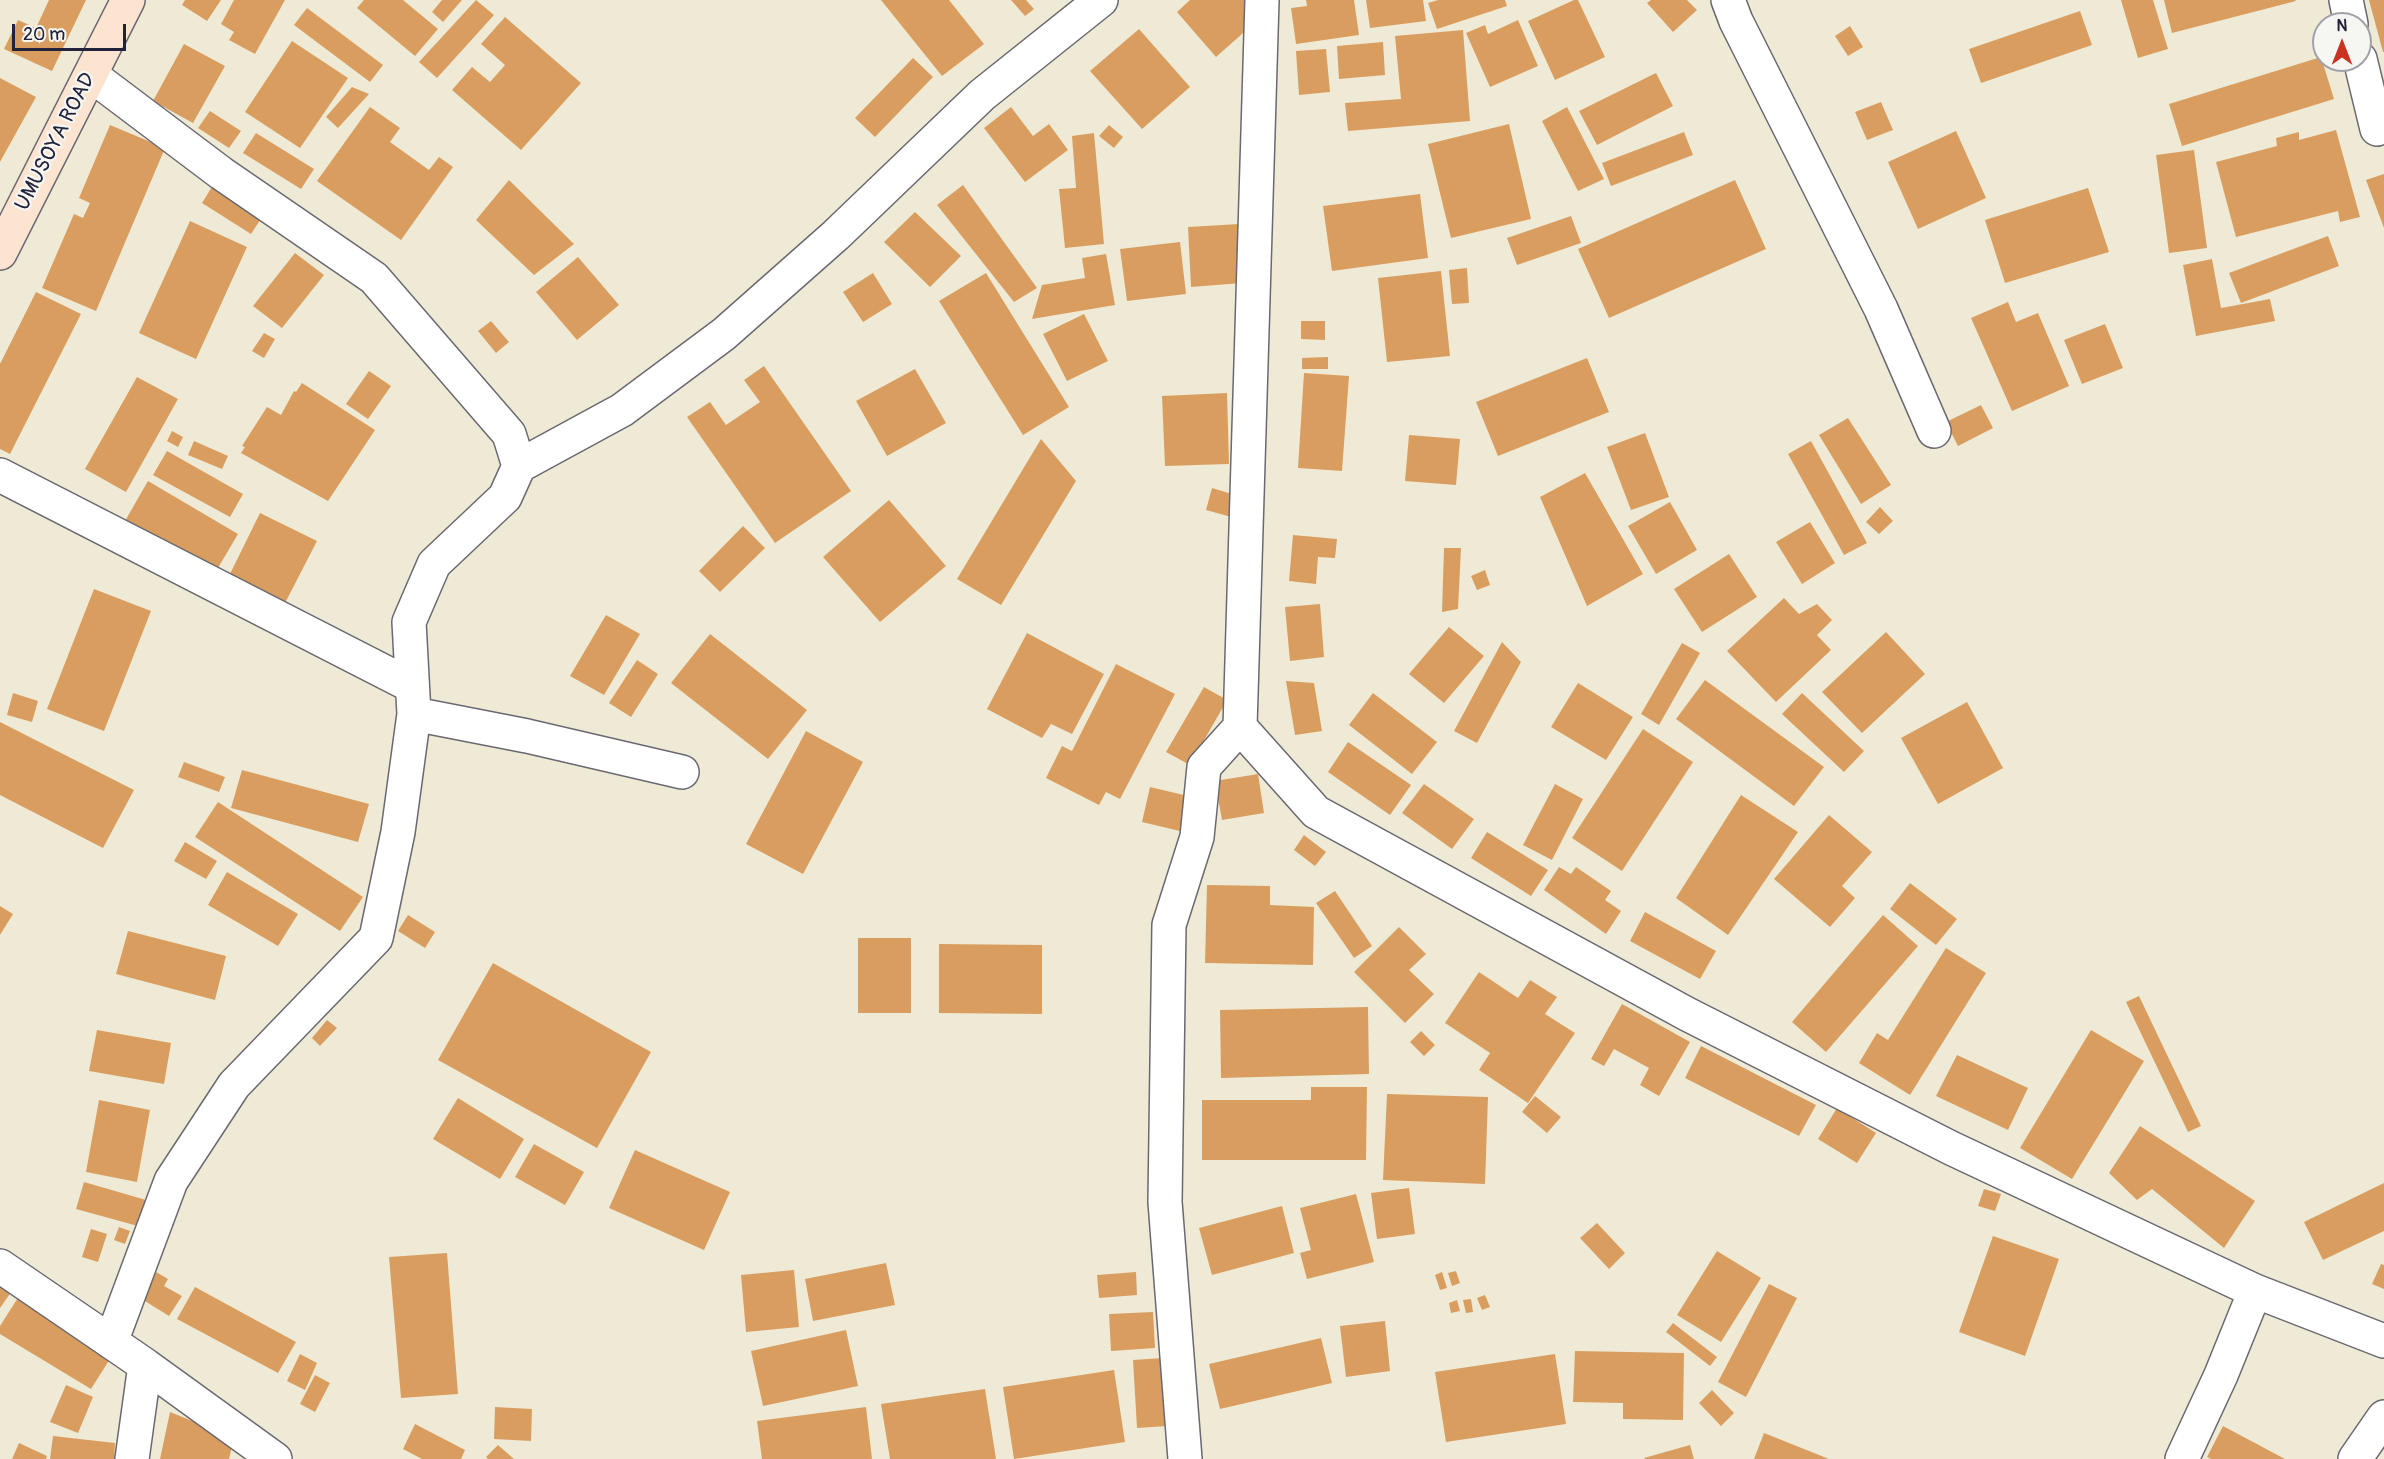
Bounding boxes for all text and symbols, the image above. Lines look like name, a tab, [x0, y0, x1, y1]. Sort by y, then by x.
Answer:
scale bar	[15, 12, 129, 50]
north arrow	[2312, 12, 2372, 72]
text: N	[2337, 16, 2347, 36]
text: 20 m	[23, 23, 65, 46]
street label: UMUSOYA ROAD	[10, 69, 102, 215]

